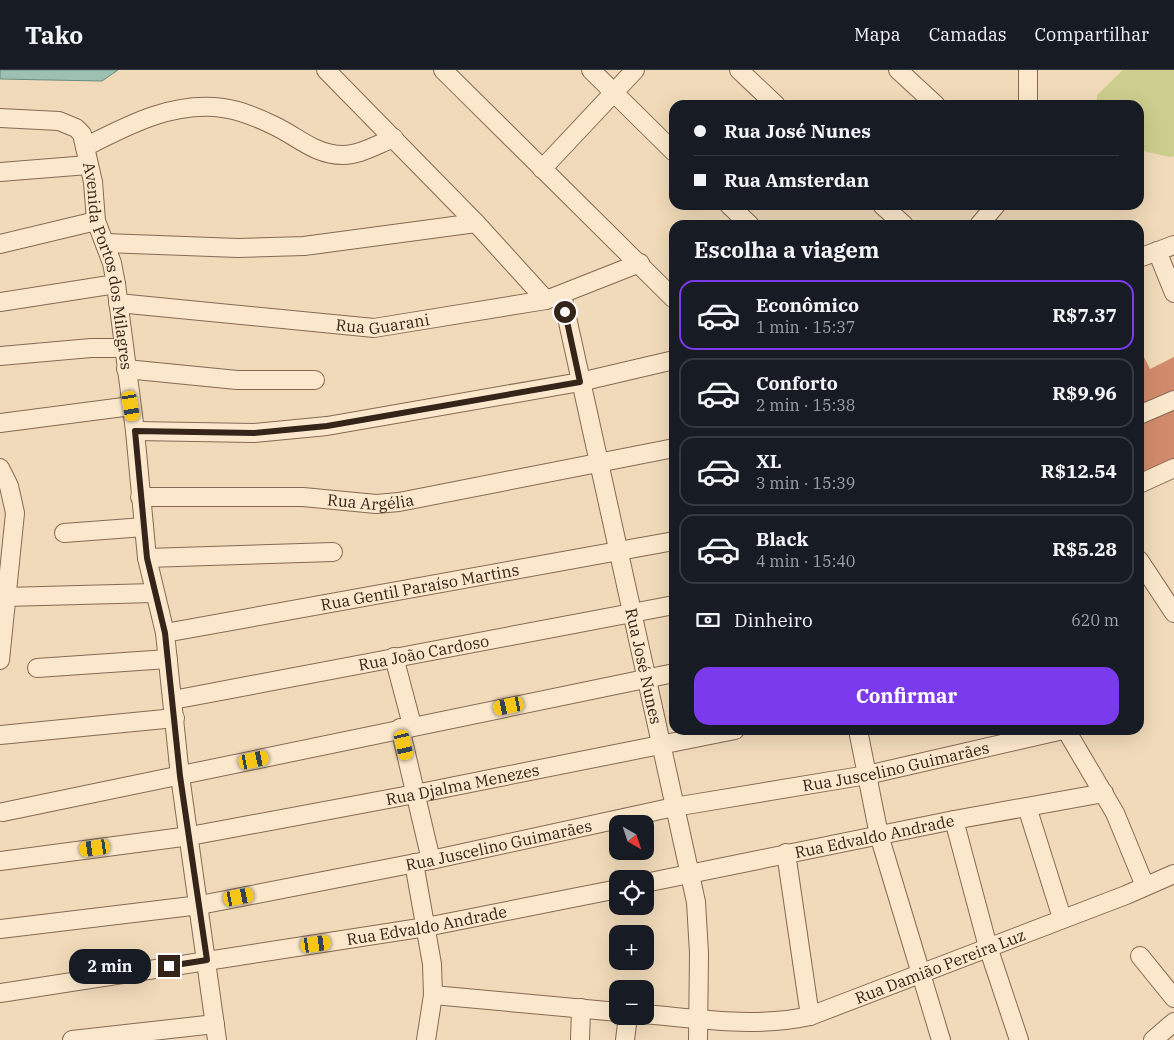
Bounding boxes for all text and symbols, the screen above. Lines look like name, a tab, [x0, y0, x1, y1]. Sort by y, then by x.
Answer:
text: Tako	[25, 19, 83, 51]
text: Mapa	[854, 23, 901, 46]
text: Camadas	[929, 23, 1007, 46]
text: Compartilhar	[1035, 23, 1149, 46]
text: Rua José Nunes	[724, 119, 871, 143]
street label: Avenida Portos dos Milagres	[79, 160, 137, 371]
text: Rua Amsterdan	[724, 168, 869, 192]
text: Escolha a viagem	[694, 235, 879, 264]
icon: car	[696, 293, 741, 338]
text: Econômico	[756, 293, 859, 317]
route start	[554, 301, 576, 323]
text: R$7.37	[1052, 303, 1117, 327]
street label: Rua Guarani	[335, 309, 431, 339]
text: 1 min · 15:37	[756, 317, 855, 337]
icon: car	[696, 371, 741, 416]
text: Conforto	[756, 371, 838, 395]
text: R$9.96	[1052, 381, 1117, 405]
car	[121, 390, 140, 422]
text: 2 min · 15:38	[756, 395, 855, 415]
icon: car	[696, 449, 741, 494]
text: XL	[756, 449, 782, 473]
text: R$12.54	[1041, 459, 1117, 483]
text: 3 min · 15:39	[756, 473, 855, 493]
street label: Rua Argélia	[326, 489, 416, 514]
icon: car	[696, 527, 741, 572]
text: Black	[756, 527, 808, 551]
text: R$5.28	[1052, 537, 1117, 561]
text: 4 min · 15:40	[756, 551, 855, 571]
street label: Rua Gentil Paraíso Martins	[319, 559, 521, 615]
street label: Rua José Nunes	[621, 606, 666, 726]
icon: cash	[694, 606, 722, 634]
text: Dinheiro	[734, 608, 813, 632]
text: 620 m	[1071, 610, 1119, 630]
street label: Rua João Cardoso	[357, 630, 491, 675]
button: Confirmar	[694, 667, 1119, 725]
car	[492, 696, 525, 716]
car	[393, 729, 414, 761]
street label: Rua Juscelino Guimarães	[801, 737, 991, 796]
car	[237, 750, 270, 770]
street label: Rua Djalma Menezes	[384, 759, 541, 809]
street label: Rua Edvaldo Andrade	[793, 810, 956, 862]
street label: Rua Juscelino Guimarães	[404, 815, 594, 875]
north arrow	[609, 815, 654, 860]
map controls	[609, 815, 654, 1025]
car	[79, 838, 110, 858]
button: locate	[609, 870, 654, 915]
car	[222, 887, 255, 907]
street label: Rua Edvaldo Andrade	[345, 901, 508, 949]
button: +	[609, 925, 654, 970]
street label: Rua Damião Pereira Luz	[852, 925, 1028, 1008]
car	[300, 934, 331, 954]
callout: 2 min	[69, 948, 152, 984]
route end	[158, 955, 180, 977]
text: 2 min	[88, 956, 132, 976]
button: −	[609, 980, 654, 1025]

